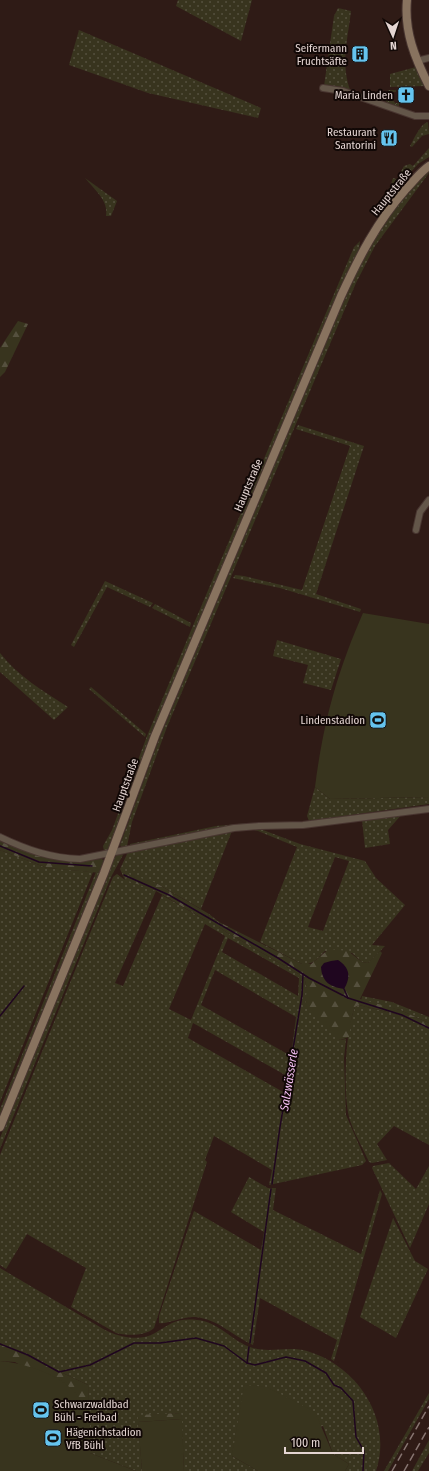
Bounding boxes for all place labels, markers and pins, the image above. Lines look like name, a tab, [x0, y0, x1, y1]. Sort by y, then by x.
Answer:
place label: Seifermann Fruchtsäfte	[295, 42, 347, 68]
building icon: Seifermann Fruchtsäfte	[350, 44, 370, 64]
church icon: Maria Linden	[396, 85, 416, 105]
place label: Maria Linden	[335, 89, 393, 102]
place label: Restaurant Santorini	[327, 126, 376, 152]
restaurant icon: Restaurant Santorini	[379, 128, 399, 148]
sports icon: Lindenstadion	[368, 710, 388, 730]
place label: Lindenstadion	[301, 714, 365, 727]
place label: Schwarzwaldbad Bühl - Freibad	[54, 1398, 129, 1424]
sports icon: Schwarzwaldbad Bühl - Freibad	[31, 1400, 51, 1420]
place label: Hägenichstadion VfB Bühl	[66, 1426, 141, 1452]
sports icon: Hägenichstadion VfB Bühl	[43, 1428, 63, 1448]

